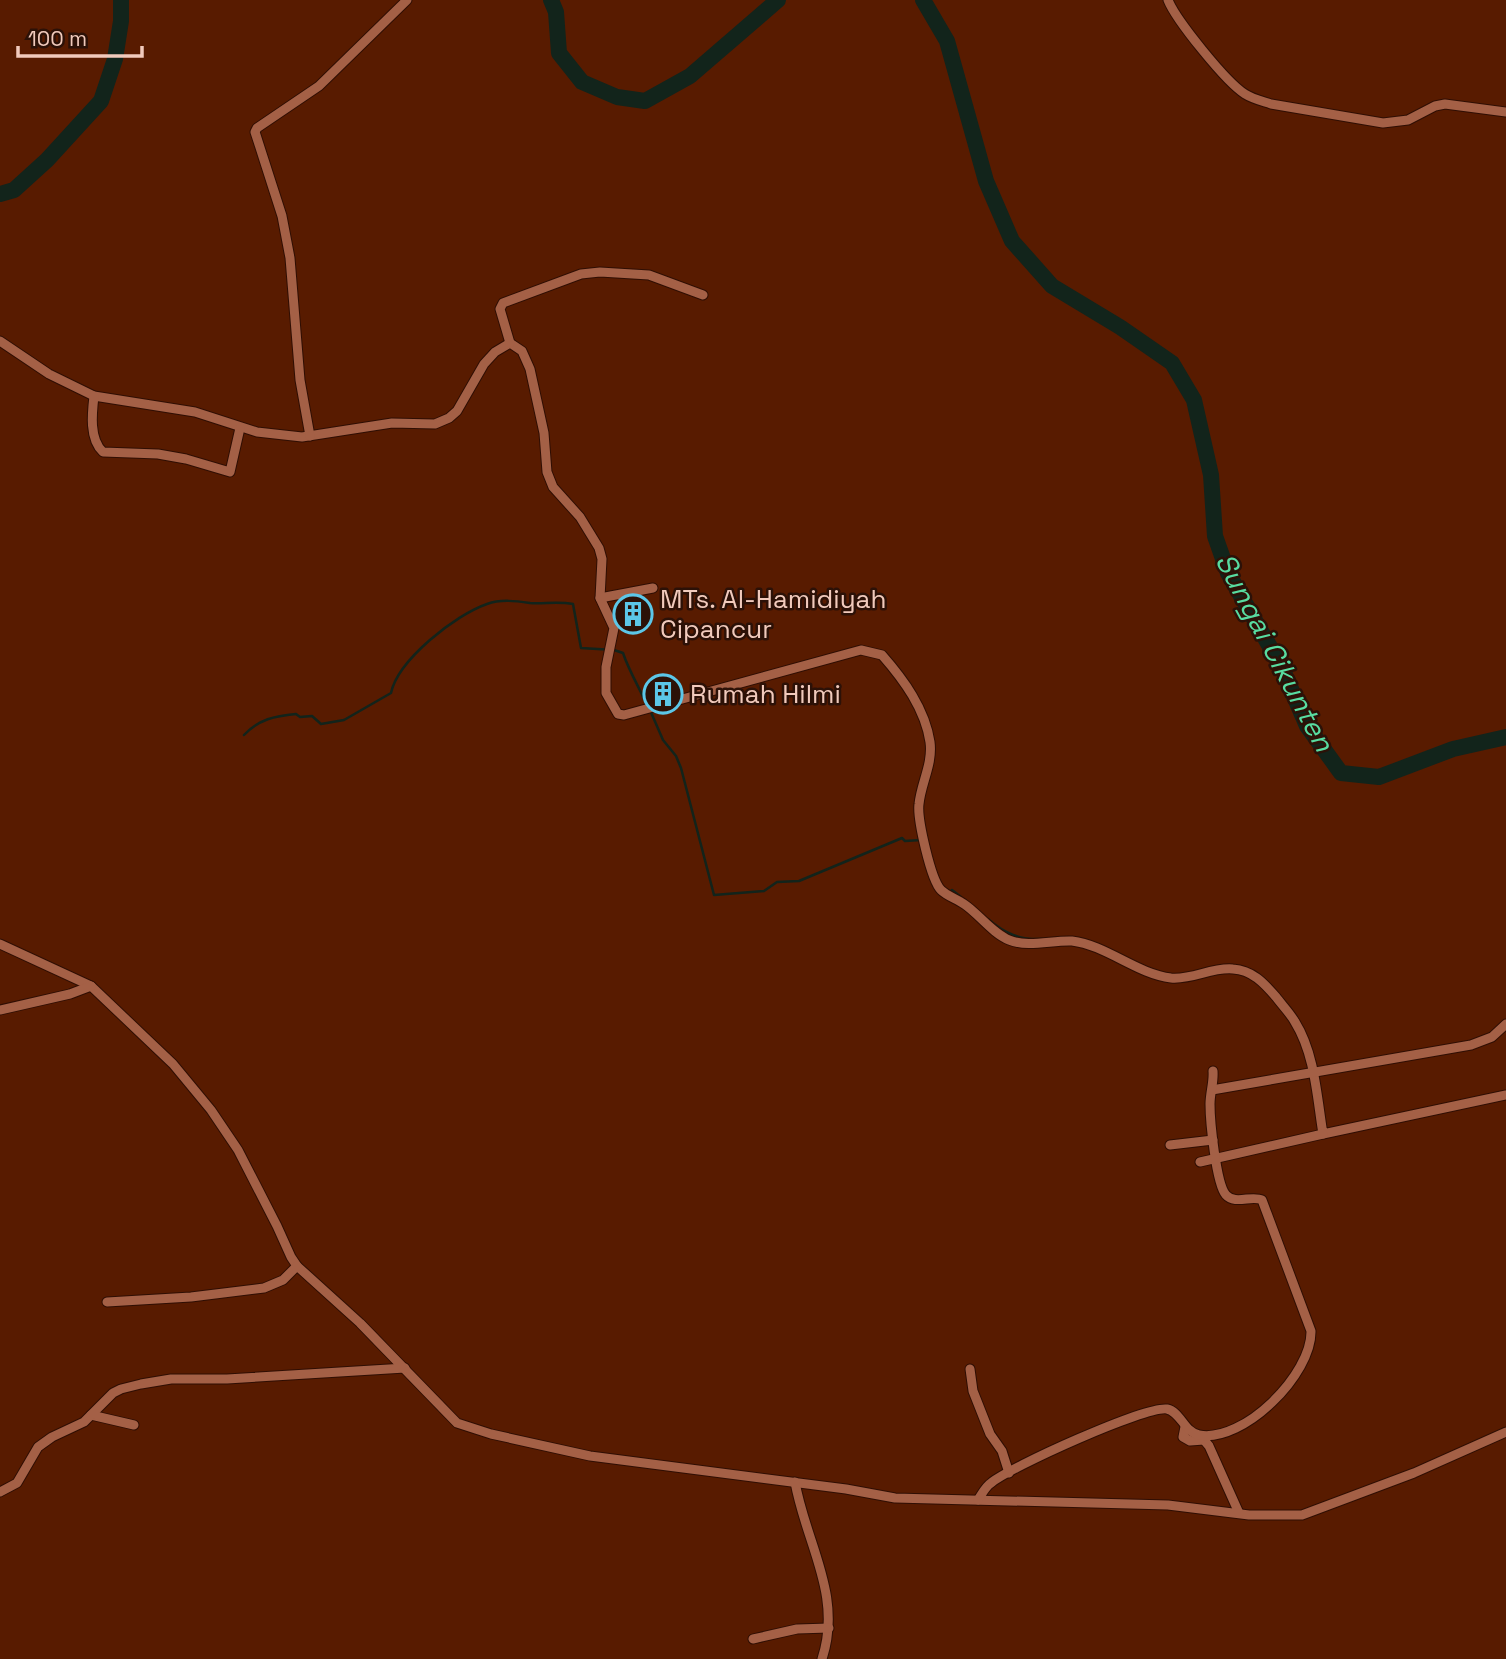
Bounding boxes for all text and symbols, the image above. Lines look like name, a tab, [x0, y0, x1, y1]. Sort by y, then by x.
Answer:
scale bar	[18, 14, 142, 58]
text: 100 m	[28, 25, 87, 52]
water label: Sungai Cikunten	[1208, 547, 1343, 758]
place label: MTs. Al-Hamidiyah Cipancur	[660, 582, 887, 646]
building icon: MTs. Al-Hamidiyah Cipancur	[612, 593, 654, 635]
building icon: Rumah Hilmi	[642, 673, 684, 715]
place label: Rumah Hilmi	[690, 677, 841, 711]

